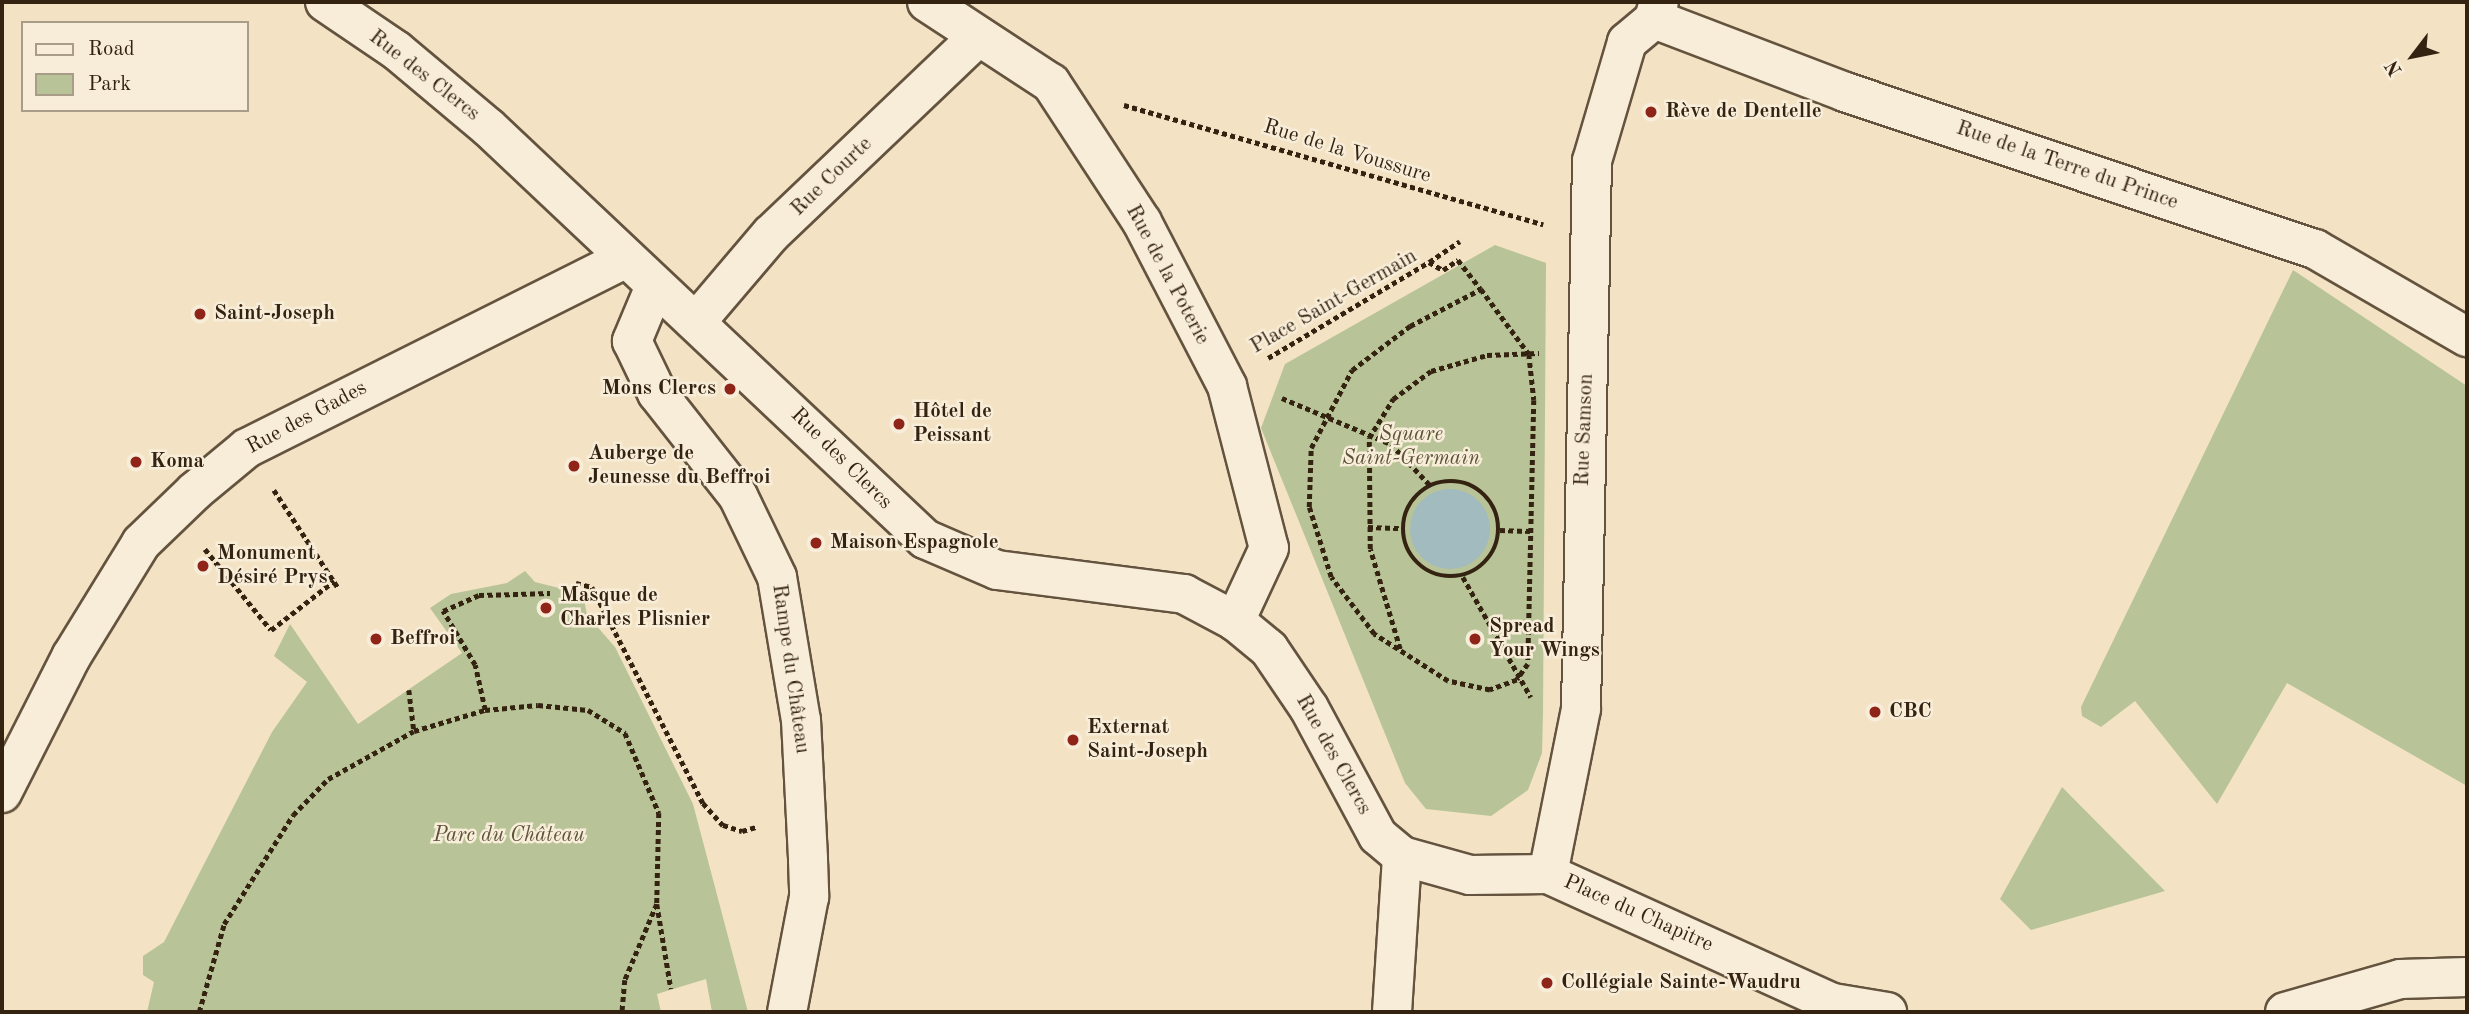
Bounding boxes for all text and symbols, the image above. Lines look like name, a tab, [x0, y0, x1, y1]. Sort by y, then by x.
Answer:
legend	[21, 21, 248, 112]
north arrow	[2378, 21, 2448, 91]
street label: Rue des Clercs	[364, 25, 484, 127]
text: Road	[88, 39, 135, 60]
text: N	[2383, 56, 2407, 79]
text: Park	[88, 74, 131, 95]
place label: Rève de Dentelle	[1665, 99, 1822, 125]
marker: Rève de Dentelle	[1643, 104, 1659, 120]
street label: Rue de la Voussure	[1260, 115, 1434, 189]
street label: Rue de la Terre du Prince	[1953, 116, 2181, 216]
street label: Rue Courte	[786, 132, 878, 222]
street label: Rue de la Poterie	[1120, 201, 1214, 349]
street label: Place Saint-Germain	[1246, 244, 1422, 360]
place label: Saint-Joseph	[214, 301, 335, 327]
marker: Saint-Joseph	[192, 306, 208, 322]
street label: Rue Samson	[1570, 373, 1600, 487]
street label: Rue des Gades	[243, 376, 371, 460]
place label: Mons Clercs	[602, 376, 716, 402]
marker: Mons Clercs	[722, 381, 738, 397]
place label: Hôtel de Peissant	[913, 399, 992, 449]
street label: Rue des Clercs	[785, 403, 897, 515]
marker: Hôtel de Peissant	[891, 416, 907, 432]
park label: Square Saint-Germain	[1342, 422, 1480, 472]
place label: Auberge de Jeunesse du Beffroi	[588, 441, 770, 491]
place label: Koma	[150, 449, 204, 475]
marker: Koma	[128, 454, 144, 470]
marker: Auberge de Jeunesse du Beffroi	[566, 458, 582, 474]
place label: Maison Espagnole	[830, 530, 999, 556]
marker: Maison Espagnole	[808, 535, 824, 551]
place label: Monument Désiré Prys	[217, 541, 327, 591]
marker: Monument Désiré Prys	[195, 558, 211, 574]
place label: Masque de Charles Plisnier	[560, 583, 710, 633]
street label: Rampe du Château	[766, 583, 814, 755]
marker: Masque de Charles Plisnier	[538, 600, 554, 616]
place label: Spread Your Wings	[1489, 614, 1600, 664]
place label: Beffroi	[390, 626, 455, 652]
marker: Beffroi	[368, 631, 384, 647]
marker: Spread Your Wings	[1467, 631, 1483, 647]
street label: Rue des Clercs	[1290, 690, 1376, 820]
place label: CBC	[1889, 699, 1932, 725]
marker: CBC	[1867, 704, 1883, 720]
place label: Externat Saint-Joseph	[1087, 715, 1208, 765]
marker: Externat Saint-Joseph	[1065, 732, 1081, 748]
park label: Parc du Château	[433, 823, 585, 849]
street label: Place du Chapitre	[1559, 870, 1717, 958]
place label: Collégiale Sainte-Waudru	[1561, 970, 1801, 996]
marker: Collégiale Sainte-Waudru	[1539, 975, 1555, 991]

